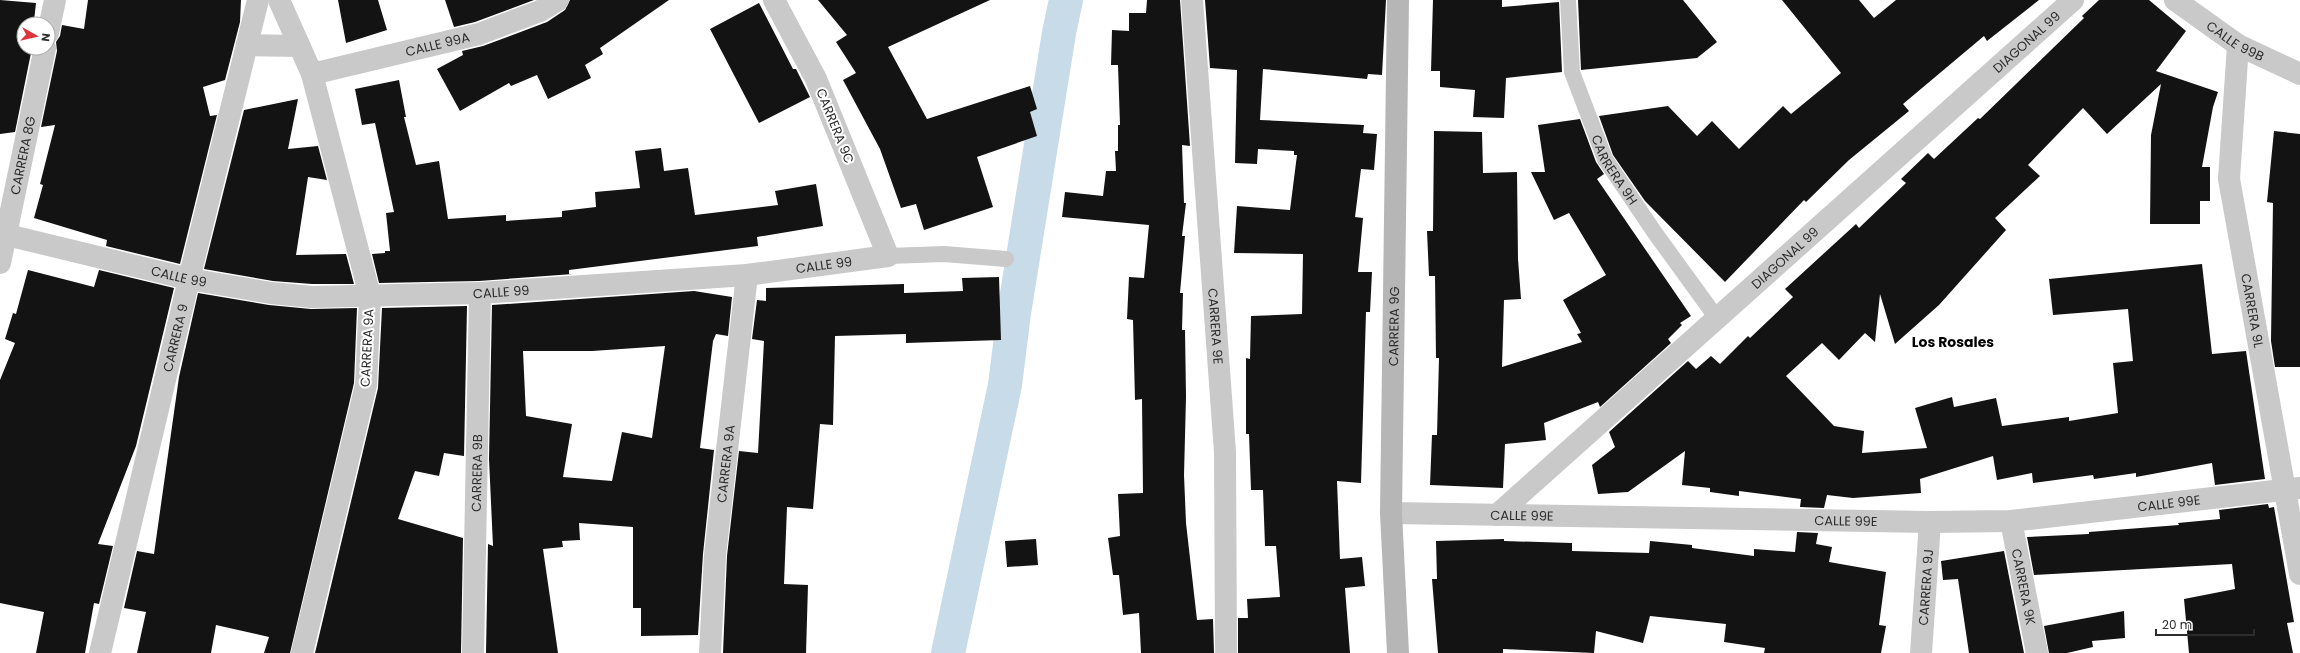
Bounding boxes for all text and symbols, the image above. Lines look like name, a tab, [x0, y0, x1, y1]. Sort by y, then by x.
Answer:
street label: DIAGONAL 99	[1988, 6, 2064, 77]
north arrow	[16, 16, 56, 56]
street label: CALLE 99B	[2203, 16, 2267, 65]
street label: CALLE 99A	[403, 27, 472, 61]
text: N	[37, 32, 54, 43]
street label: CARRERA 9C	[811, 86, 859, 166]
street label: CARRERA 8G	[5, 114, 40, 196]
street label: CARRERA 9H	[1587, 132, 1643, 208]
street label: DIAGONAL 99	[1747, 222, 1823, 293]
street label: CALLE 99	[795, 251, 853, 278]
street label: CALLE 99	[149, 261, 208, 291]
street label: CARRERA 9L	[2237, 272, 2269, 350]
street label: CALLE 99	[473, 280, 530, 303]
street label: CARRERA 9G	[1384, 286, 1404, 366]
street label: CARRERA 9E	[1204, 287, 1228, 365]
street label: CARRERA 9	[158, 302, 192, 374]
street label: CARRERA 9A	[355, 308, 379, 388]
district label: Los Rosales	[1912, 332, 1994, 352]
street label: CARRERA 9A	[712, 423, 739, 504]
street label: CARRERA 9B	[466, 434, 487, 512]
street label: CALLE 99E	[2136, 490, 2201, 516]
street label: CALLE 99E	[1490, 505, 1554, 525]
street label: CALLE 99E	[1814, 511, 1878, 531]
street label: CARRERA 9K	[2007, 547, 2041, 627]
street label: CARRERA 9J	[1913, 548, 1938, 626]
scale bar	[2156, 611, 2254, 637]
text: 20 m	[2162, 616, 2192, 633]

